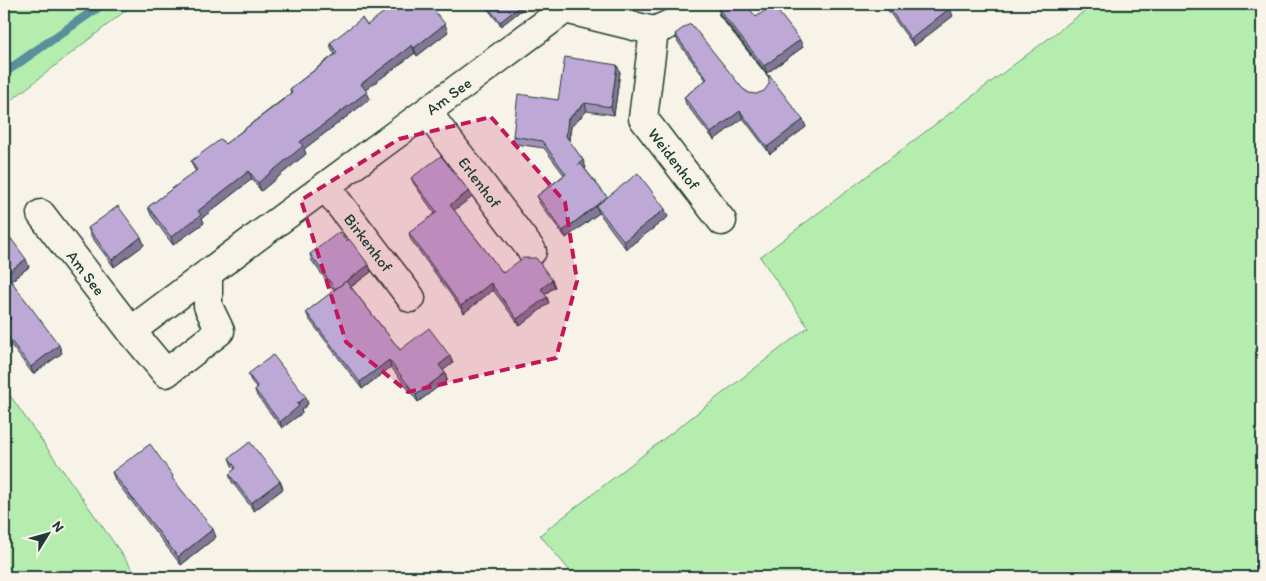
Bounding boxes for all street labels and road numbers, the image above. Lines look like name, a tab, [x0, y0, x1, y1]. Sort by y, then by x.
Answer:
street label: Am See	[422, 73, 475, 119]
street label: Weidenhof	[645, 124, 704, 194]
street label: Erlenhof	[455, 153, 505, 212]
street label: Birkenhof	[340, 210, 397, 276]
street label: Am See	[63, 246, 109, 299]

